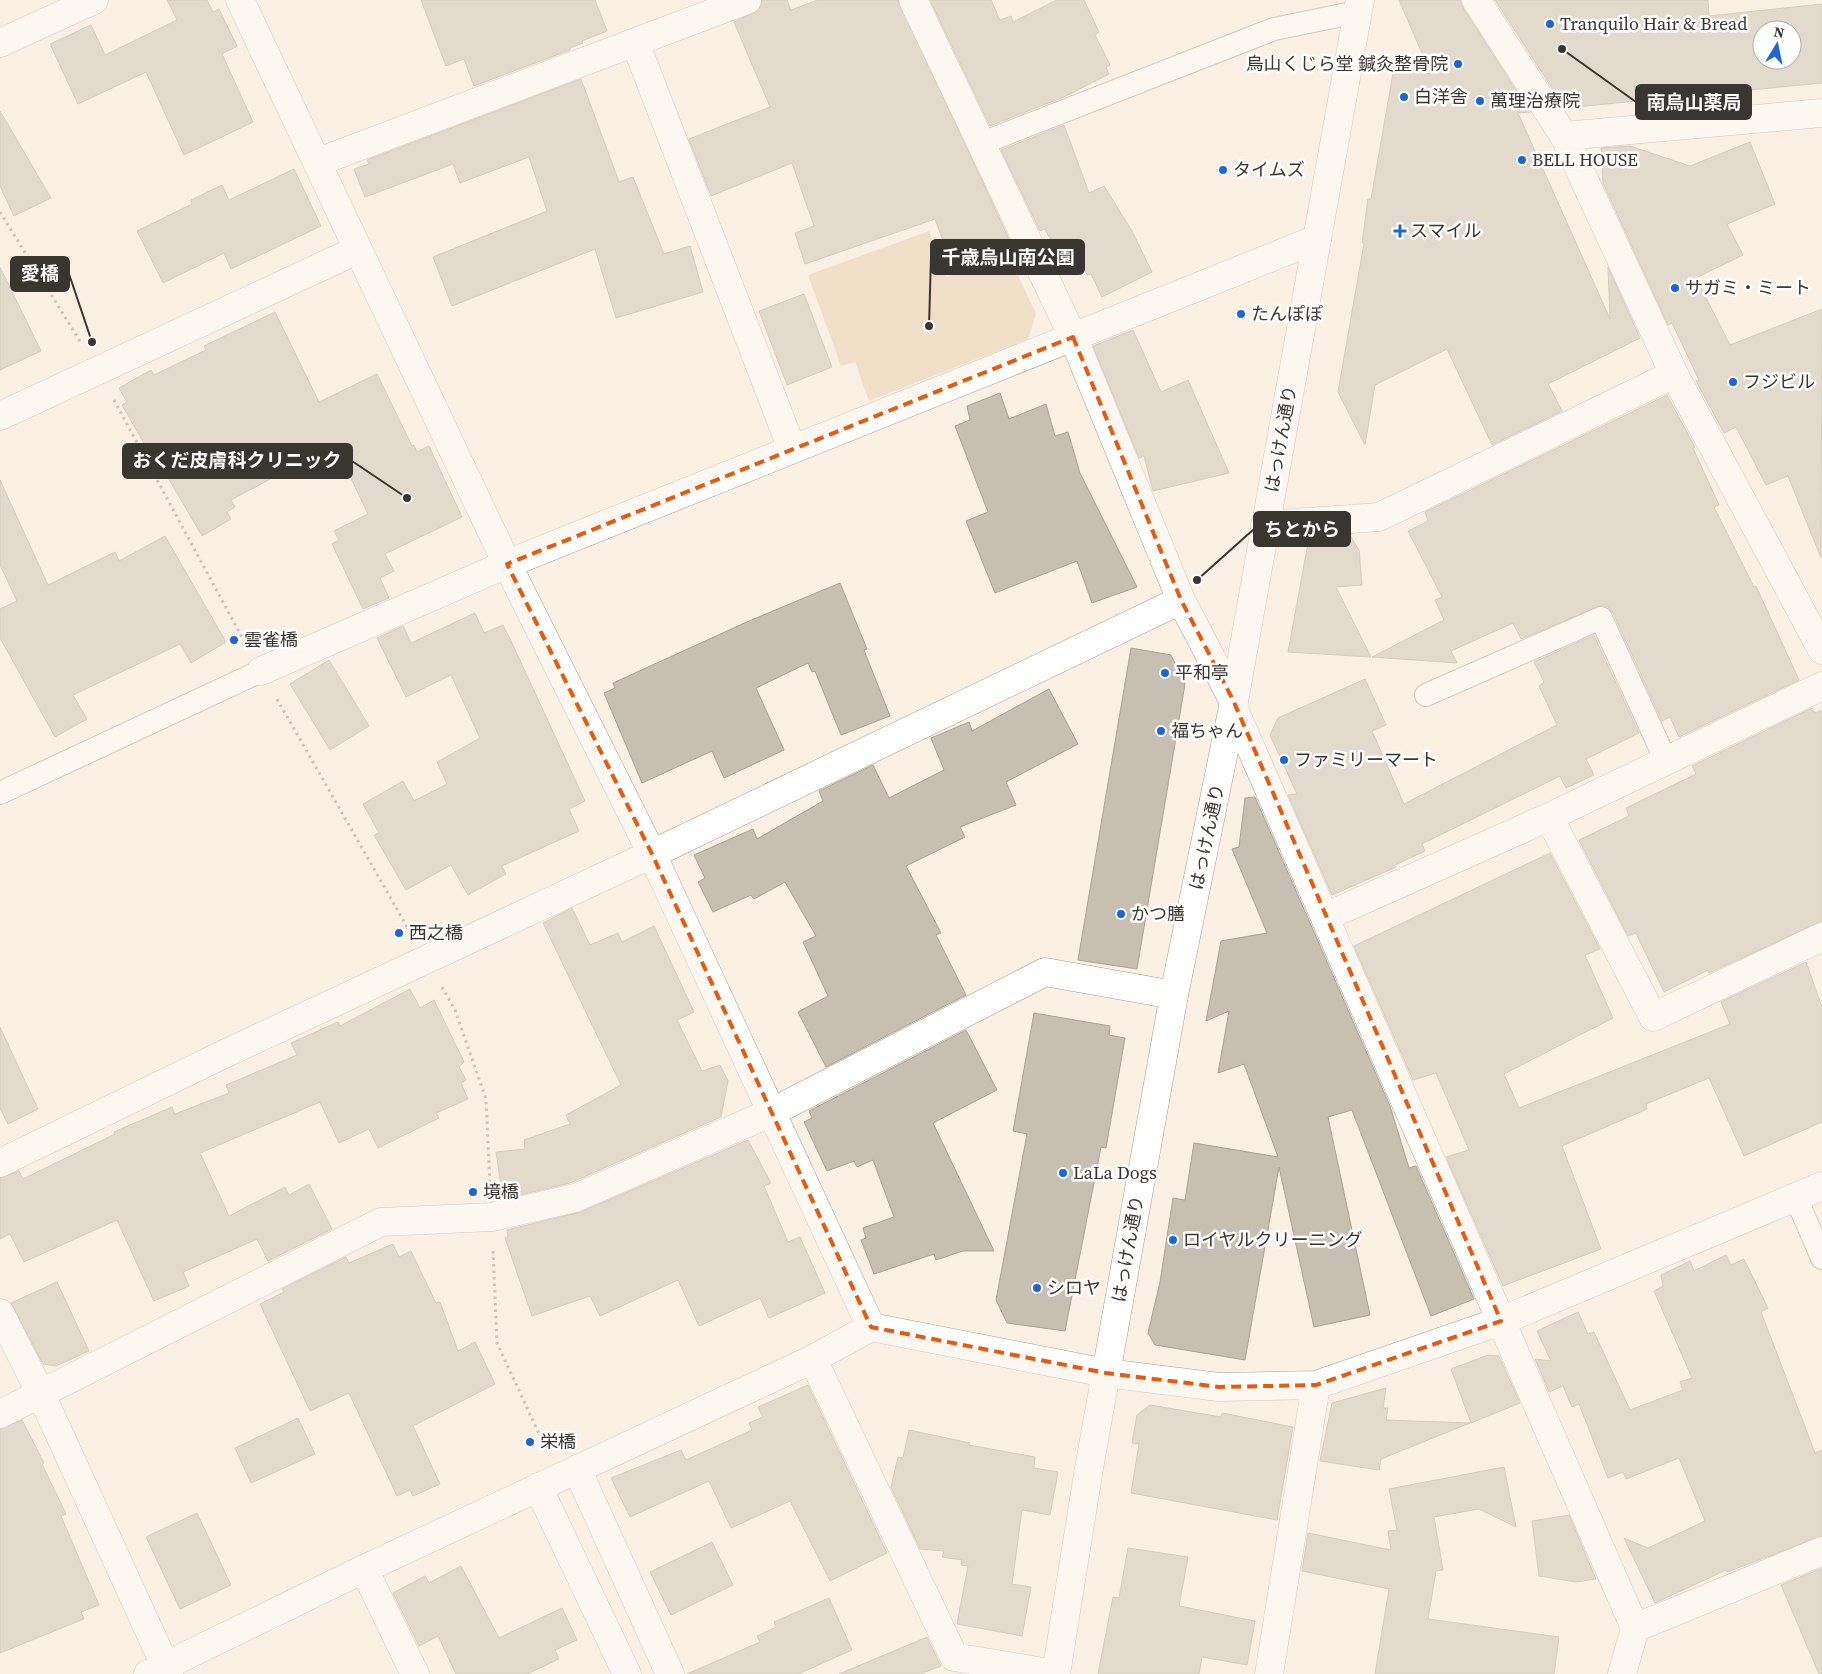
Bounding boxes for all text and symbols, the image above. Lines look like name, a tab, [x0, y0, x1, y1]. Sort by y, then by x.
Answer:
place label: Tranquilo Hair & Bread	[1560, 11, 1748, 36]
marker: Tranquilo Hair & Bread	[1544, 18, 1556, 30]
north arrow	[1752, 20, 1802, 70]
text: N	[1772, 21, 1786, 43]
place label: 烏山くじら堂 鍼灸整骨院	[1246, 51, 1448, 76]
marker: 烏山くじら堂 鍼灸整骨院	[1452, 58, 1464, 70]
place label: 白洋舎	[1414, 84, 1468, 109]
callout: 南烏山薬局	[1636, 85, 1751, 119]
place label: 萬理治療院	[1490, 88, 1580, 113]
text: 南烏山薬局	[1646, 89, 1742, 115]
marker: 白洋舎	[1398, 91, 1410, 103]
marker: 萬理治療院	[1474, 95, 1486, 107]
place label: BELL HOUSE	[1532, 147, 1638, 172]
marker: BELL HOUSE	[1516, 154, 1528, 166]
place label: タイムズ	[1233, 157, 1305, 182]
marker: タイムズ	[1217, 164, 1229, 176]
place label: スマイル	[1410, 218, 1481, 243]
marker: スマイル	[1394, 225, 1406, 237]
callout: 千歳烏山南公園	[931, 240, 1084, 274]
text: 千歳烏山南公園	[941, 244, 1075, 270]
callout: 愛橋	[11, 257, 69, 291]
text: 愛橋	[21, 260, 59, 286]
place label: サガミ・ミート	[1685, 275, 1811, 300]
marker: サガミ・ミート	[1669, 282, 1681, 294]
place label: たんぽぽ	[1251, 301, 1323, 326]
marker: たんぽぽ	[1235, 308, 1247, 320]
place label: フジビル	[1743, 369, 1815, 394]
marker: フジビル	[1727, 376, 1739, 388]
street label: はっけん通り	[1259, 384, 1302, 494]
callout: おくだ皮膚科クリニック	[123, 444, 352, 478]
text: おくだ皮膚科クリニック	[132, 447, 342, 473]
callout: ちとから	[1254, 512, 1350, 546]
text: ちとから	[1264, 516, 1340, 542]
place label: 雲雀橋	[244, 627, 298, 652]
marker: 雲雀橋	[228, 634, 240, 646]
place label: 平和亭	[1175, 660, 1229, 685]
marker: 平和亭	[1159, 667, 1171, 679]
place label: 福ちゃん	[1171, 718, 1243, 743]
marker: 福ちゃん	[1155, 725, 1167, 737]
place label: ファミリーマート	[1294, 747, 1438, 772]
marker: ファミリーマート	[1278, 754, 1290, 766]
street label: はっけん通り	[1183, 781, 1230, 892]
place label: かつ膳	[1131, 901, 1185, 926]
marker: かつ膳	[1115, 908, 1127, 920]
place label: 西之橋	[409, 920, 463, 945]
marker: 西之橋	[393, 927, 405, 939]
place label: LaLa Dogs	[1073, 1160, 1157, 1185]
marker: LaLa Dogs	[1057, 1167, 1069, 1179]
place label: 境橋	[483, 1179, 519, 1204]
marker: 境橋	[467, 1186, 479, 1198]
street label: はっけん通り	[1106, 1194, 1149, 1304]
place label: ロイヤルクリーニング	[1183, 1227, 1362, 1252]
marker: ロイヤルクリーニング	[1167, 1234, 1179, 1246]
place label: シロヤ	[1047, 1275, 1101, 1300]
marker: シロヤ	[1031, 1282, 1043, 1294]
place label: 栄橋	[540, 1429, 576, 1454]
marker: 栄橋	[524, 1436, 536, 1448]

